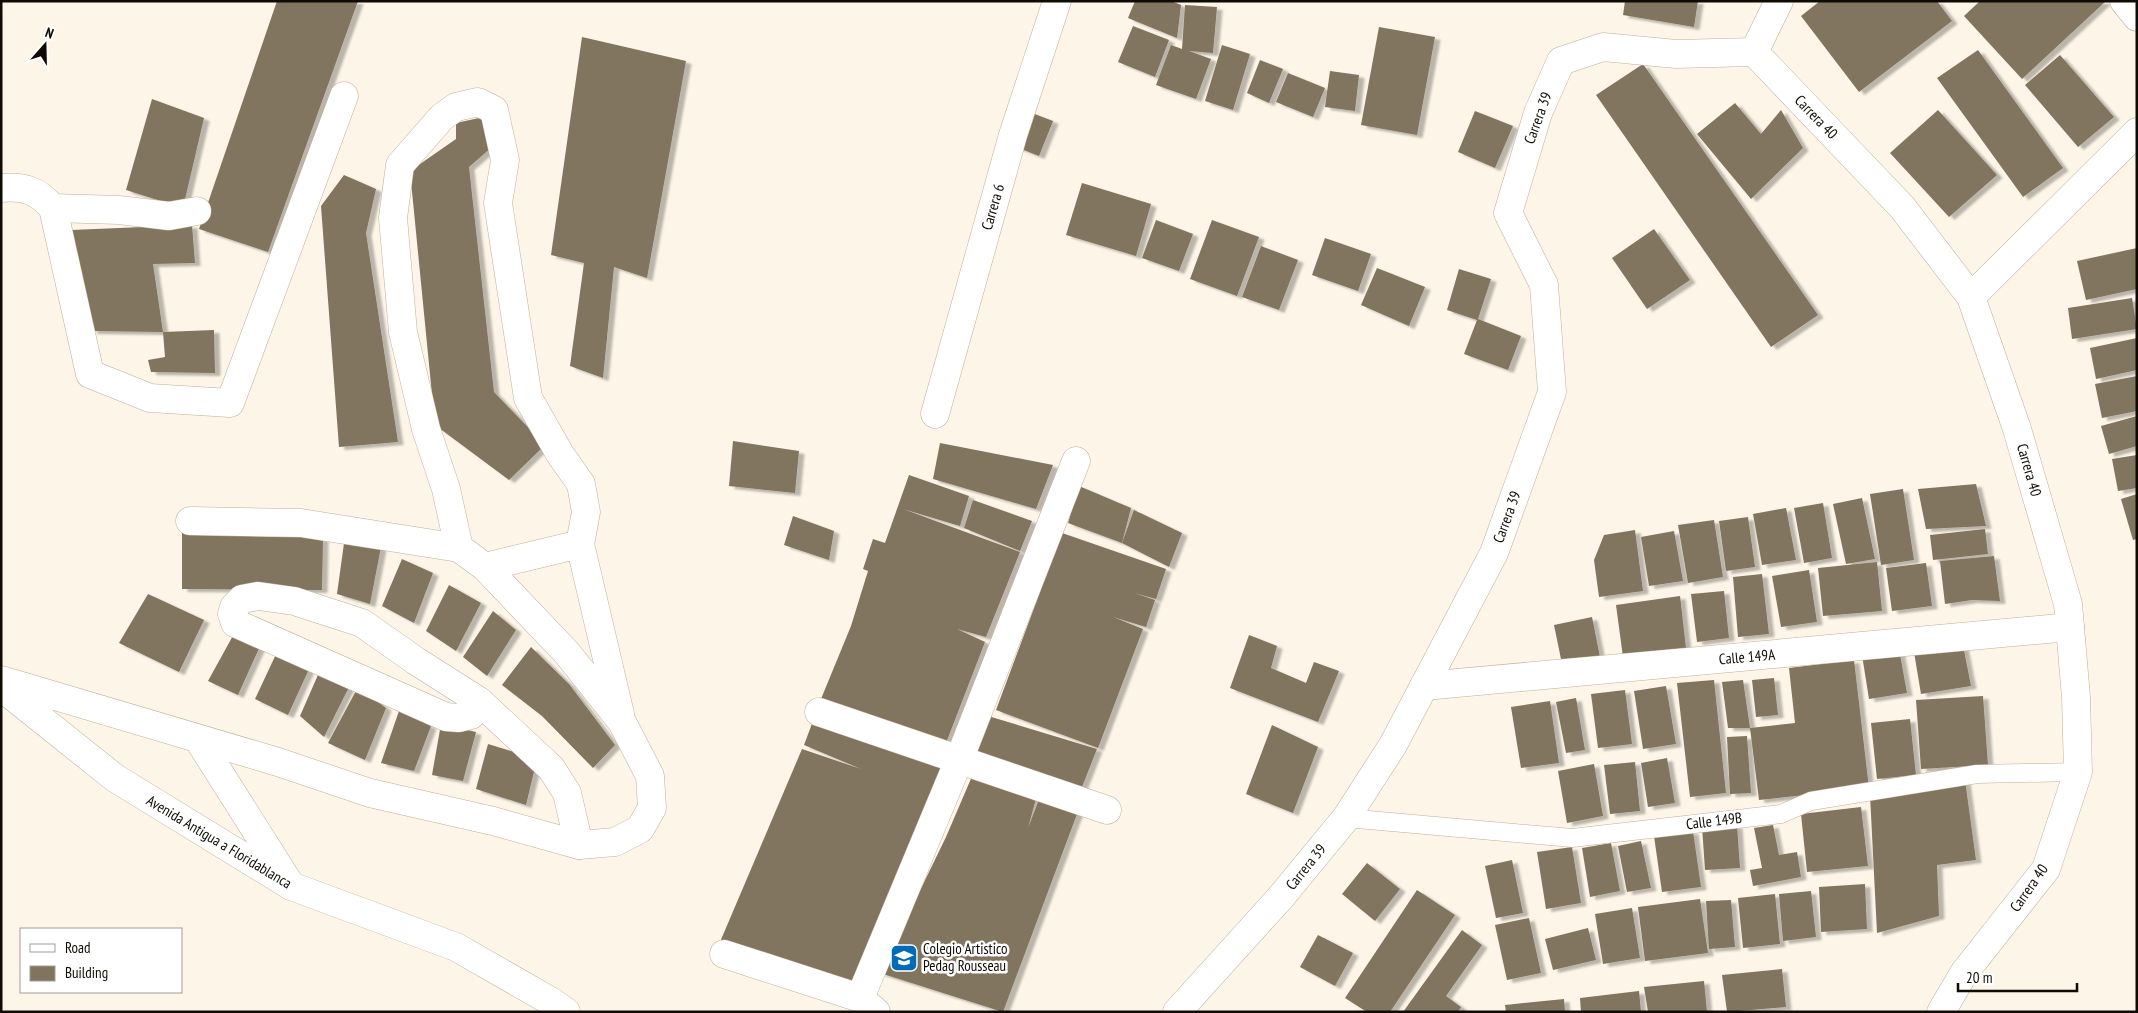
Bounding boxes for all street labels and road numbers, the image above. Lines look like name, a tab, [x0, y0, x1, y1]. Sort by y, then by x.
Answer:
street label: Carrera 39	[1519, 89, 1556, 146]
street label: Carrera 40	[1791, 91, 1842, 143]
street label: Carrera 6	[977, 181, 1008, 232]
street label: Carrera 40	[2013, 441, 2046, 499]
street label: Carrera 39	[1488, 488, 1525, 545]
street label: Calle 149A	[1718, 645, 1777, 668]
street label: Avenida Antigua a Floridablanca	[143, 791, 295, 892]
street label: Calle 149B	[1685, 808, 1743, 833]
street label: Carrera 39	[1281, 840, 1330, 894]
street label: Carrera 40	[2005, 860, 2052, 915]

